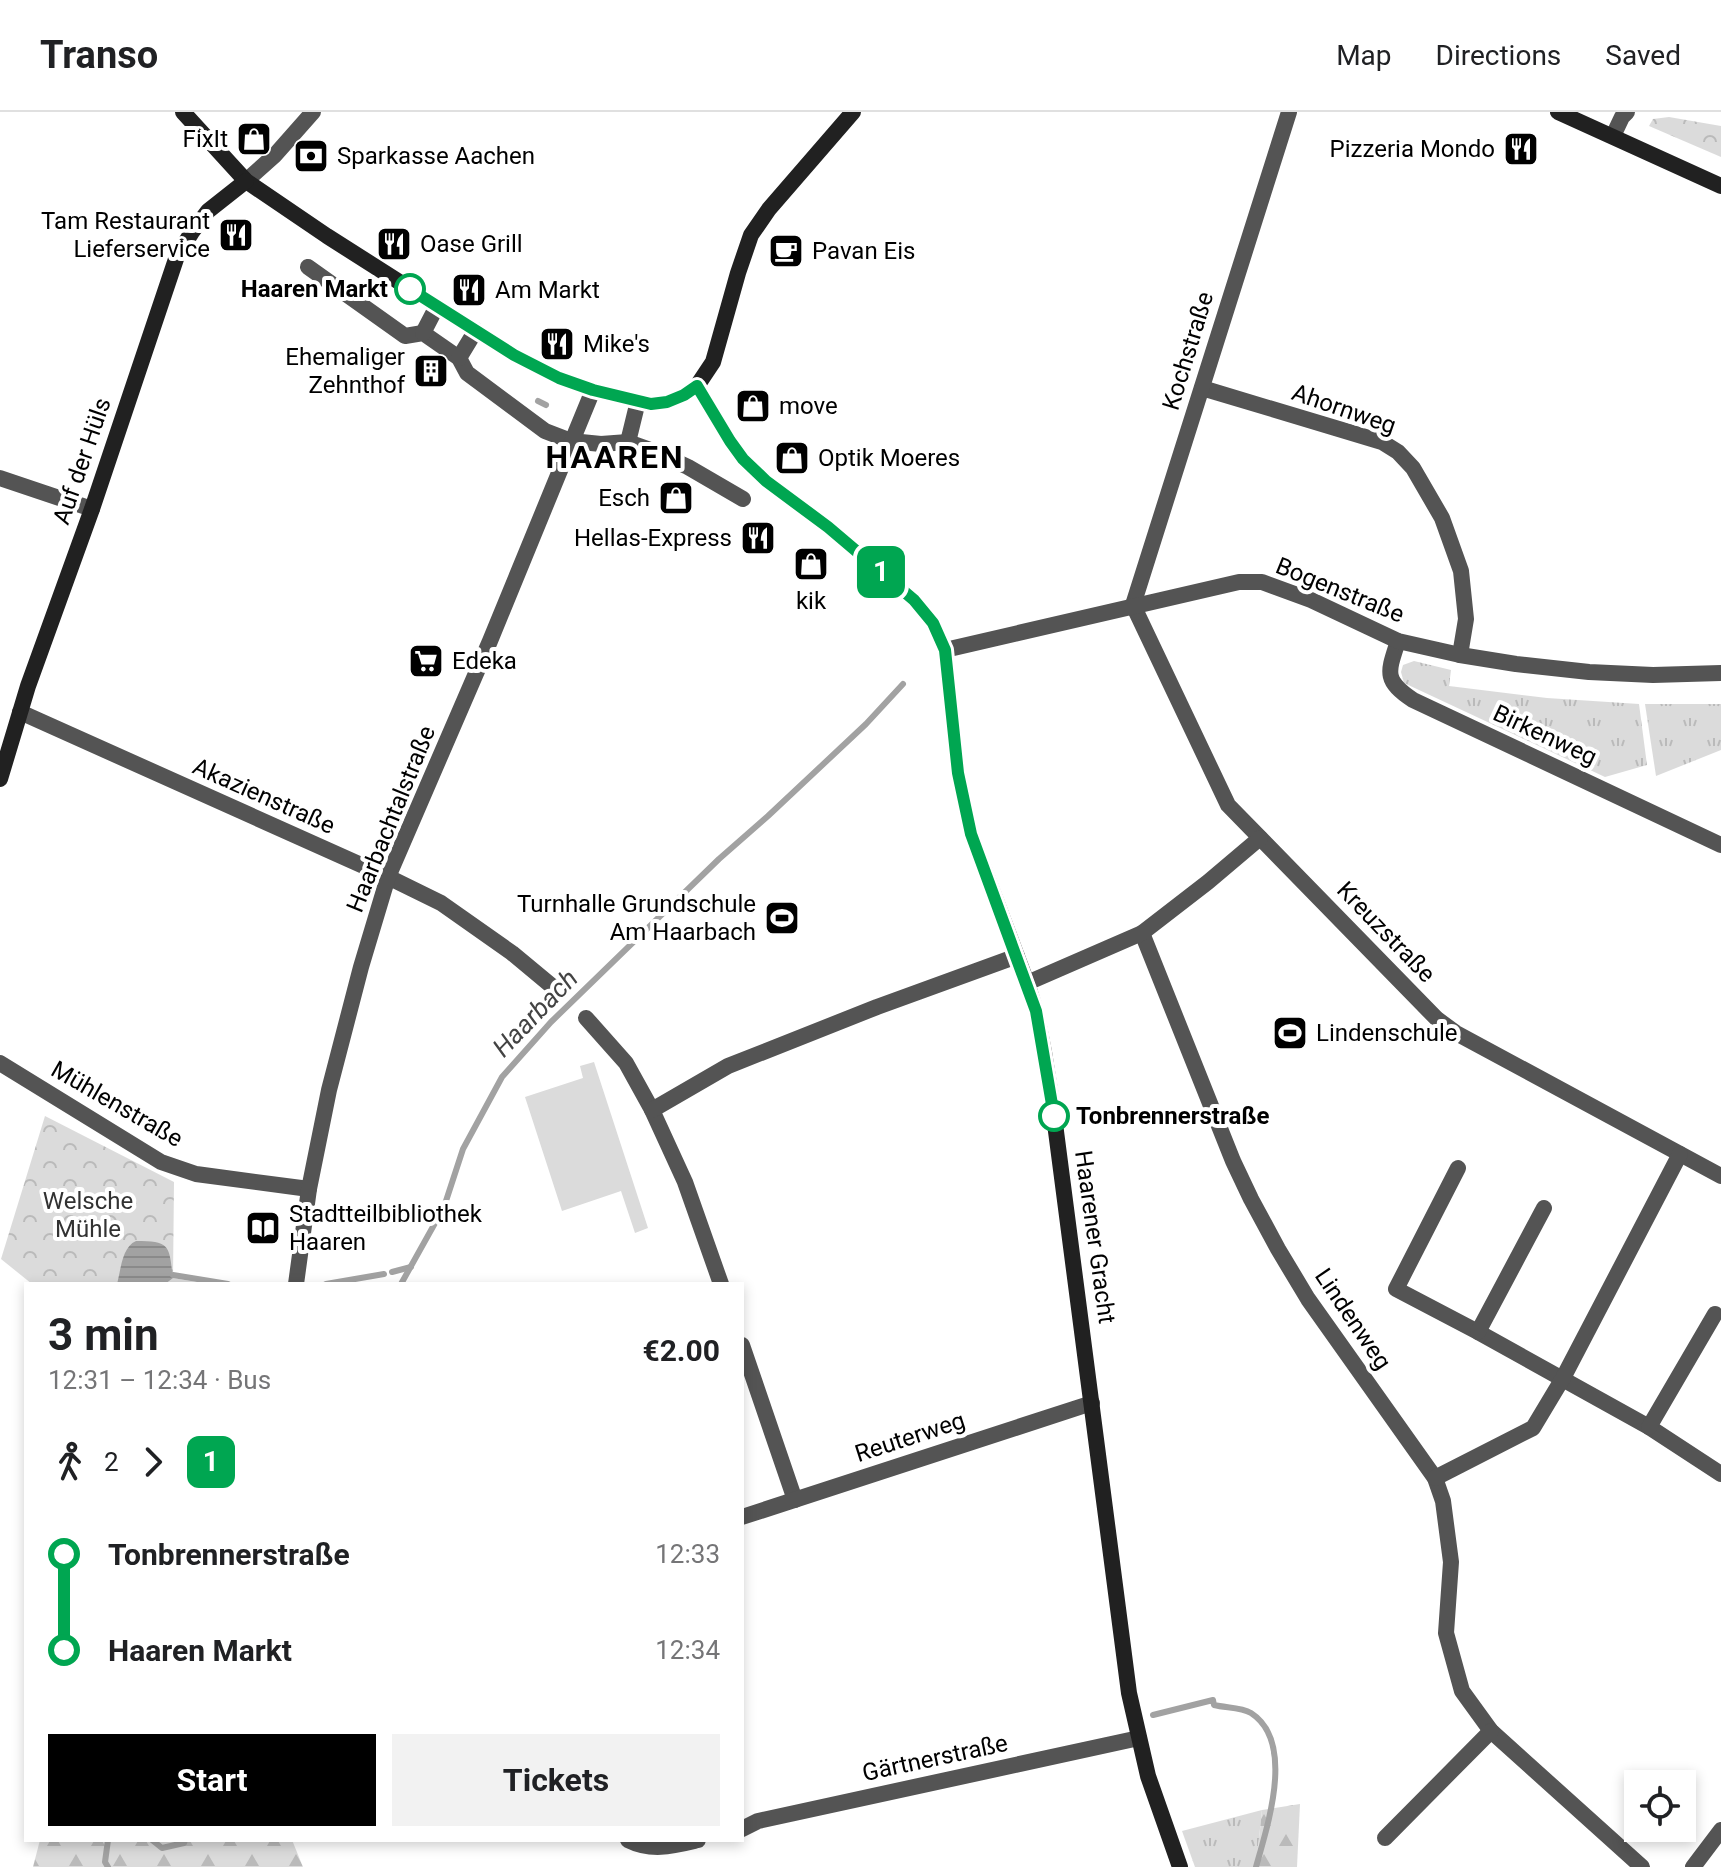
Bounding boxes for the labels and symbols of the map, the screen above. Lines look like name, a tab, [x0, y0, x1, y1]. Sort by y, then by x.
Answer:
shop icon: FixIt	[235, 120, 273, 158]
place label: FixIt	[183, 125, 228, 153]
restaurant icon: Pizzeria Mondo	[1502, 130, 1540, 168]
place label: Pizzeria Mondo	[1330, 135, 1495, 163]
bank icon: Sparkasse Aachen	[292, 137, 330, 175]
place label: Sparkasse Aachen	[337, 142, 535, 170]
place label: Tam Restaurant Lieferservice	[41, 207, 210, 263]
restaurant icon: Tam Restaurant Lieferservice	[217, 216, 255, 254]
restaurant icon: Oase Grill	[375, 225, 413, 263]
place label: Oase Grill	[420, 230, 523, 258]
cafe icon: Pavan Eis	[767, 232, 805, 270]
place label: Pavan Eis	[812, 237, 915, 265]
restaurant icon: Am Markt	[450, 271, 488, 309]
marker: Haaren Markt	[395, 274, 425, 304]
place label: Haaren Markt	[241, 275, 388, 303]
place label: Am Markt	[495, 276, 600, 304]
street label: Kochstraße	[1157, 288, 1219, 414]
restaurant icon: Mike's	[538, 325, 576, 363]
place label: Mike's	[583, 330, 650, 358]
place label: Ehemaliger Zehnthof	[285, 343, 406, 399]
building icon: Ehemaliger Zehnthof	[412, 352, 450, 390]
street label: Ahornweg	[1288, 378, 1400, 440]
shop icon: move	[734, 387, 772, 425]
place label: move	[779, 392, 838, 420]
street label: Auf der Hüls	[47, 394, 117, 528]
district label: HAAREN	[546, 438, 684, 476]
shop icon: Optik Moeres	[773, 439, 811, 477]
place label: Optik Moeres	[818, 444, 960, 472]
shop icon: Esch	[657, 479, 695, 517]
place label: Esch	[598, 484, 650, 512]
restaurant icon: Hellas-Express	[739, 519, 777, 557]
place label: Hellas-Express	[574, 524, 732, 552]
shop icon: kik	[792, 545, 830, 583]
line badge: 1	[855, 546, 907, 598]
street label: Bogenstraße	[1272, 552, 1408, 628]
place label: kik	[796, 587, 827, 615]
supermarket icon: Edeka	[407, 642, 445, 680]
place label: Edeka	[452, 647, 517, 675]
street label: Birkenweg	[1489, 699, 1601, 771]
street label: Haarbachtalstraße	[341, 722, 441, 916]
street label: Akazienstraße	[189, 752, 339, 840]
street label: Kreuzstraße	[1331, 876, 1441, 988]
place label: Turnhalle Grundschule Am Haarbach	[517, 890, 756, 946]
sports icon: Turnhalle Grundschule Am Haarbach	[763, 899, 801, 937]
water label: Haarbach	[486, 963, 584, 1063]
sports icon: Lindenschule	[1271, 1014, 1309, 1052]
place label: Lindenschule	[1316, 1019, 1458, 1047]
street label: Mühlenstraße	[46, 1055, 188, 1153]
marker: Tonbrennerstraße	[1039, 1101, 1069, 1131]
place label: Tonbrennerstraße	[1076, 1102, 1269, 1130]
street label: Haarener Gracht	[1069, 1149, 1121, 1326]
park label: Welsche Mühle	[43, 1187, 133, 1243]
place label: Stadtteilbibliothek Haaren	[289, 1200, 483, 1256]
library icon: Stadtteilbibliothek Haaren	[244, 1209, 282, 1247]
street label: Lindenweg	[1309, 1263, 1397, 1375]
street label: Reuterweg	[852, 1406, 968, 1468]
street label: Gärtnerstraße	[860, 1729, 1010, 1787]

